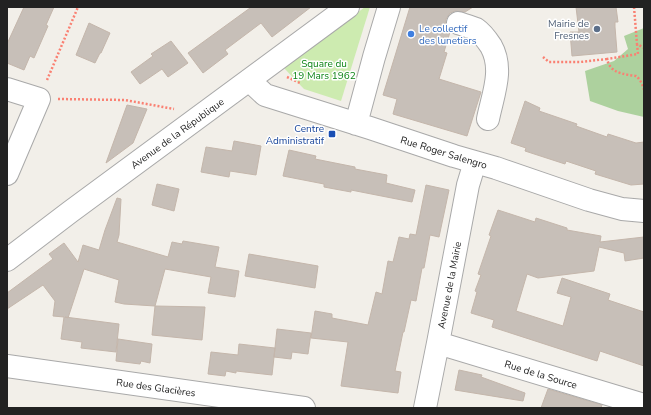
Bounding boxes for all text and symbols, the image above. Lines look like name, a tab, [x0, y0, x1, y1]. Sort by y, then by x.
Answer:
place label: Mairie de Fresnes	[548, 17, 589, 43]
place label: Le collectif des lunetiers	[419, 22, 477, 48]
marker: Mairie de Fresnes	[592, 24, 602, 34]
marker: Le collectif des lunetiers	[406, 29, 416, 39]
park label: Square du 19 Mars 1962	[292, 57, 356, 83]
street label: Avenue de la République	[128, 95, 227, 172]
place label: Centre Administratif	[266, 122, 325, 148]
marker: Centre Administratif	[327, 129, 337, 139]
street label: Rue Roger Salengro	[399, 133, 489, 173]
street label: Avenue de la Mairie	[435, 240, 465, 330]
street label: Rue de la Source	[503, 357, 579, 393]
street label: Rue des Glacières	[115, 375, 197, 401]

